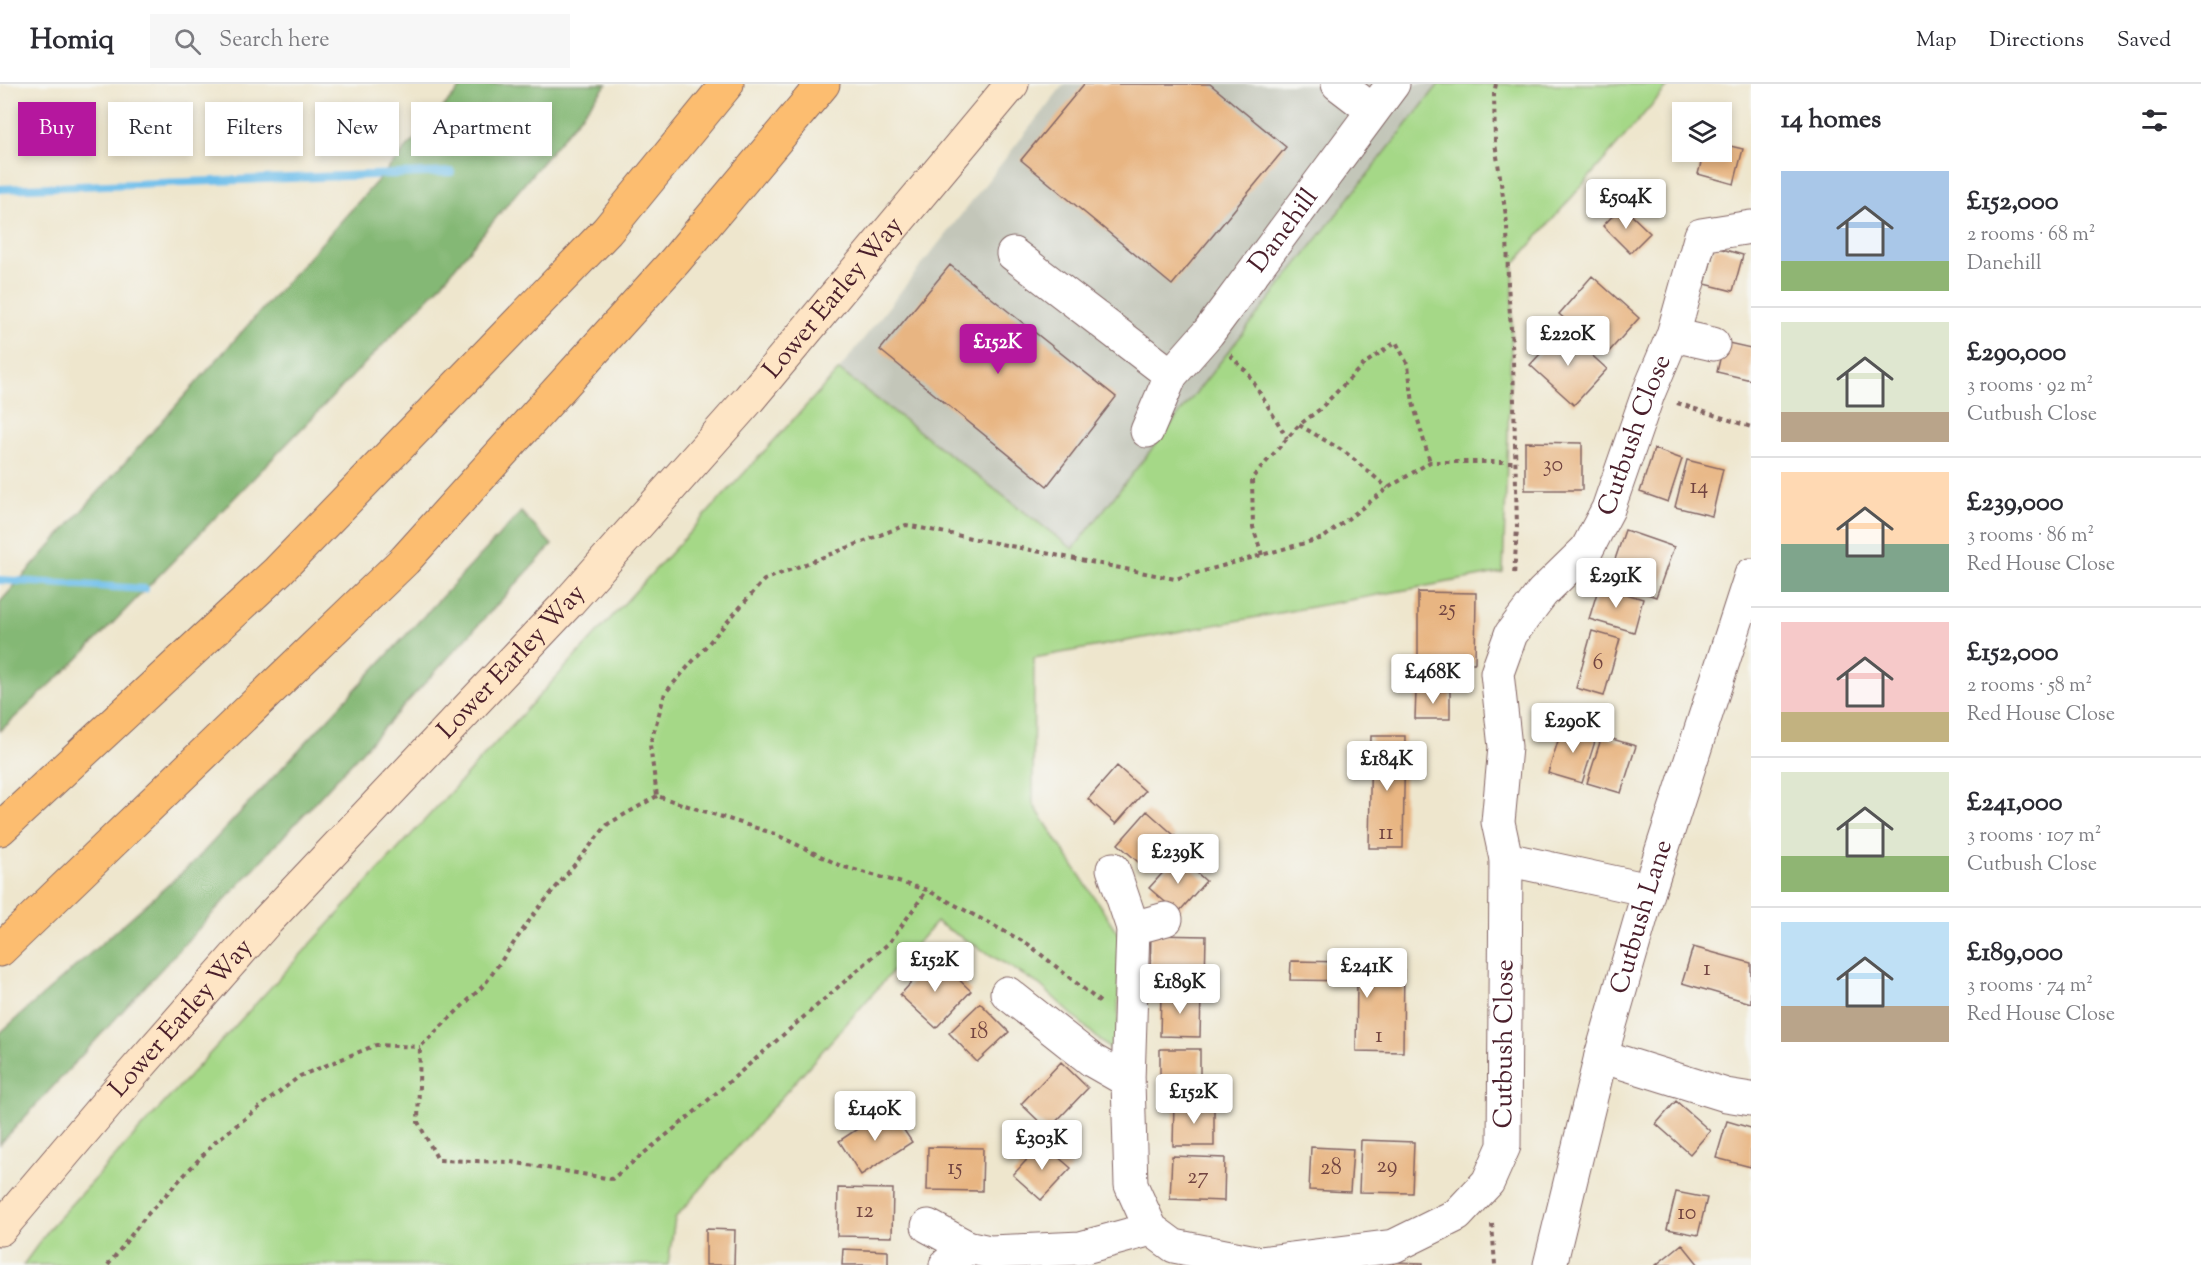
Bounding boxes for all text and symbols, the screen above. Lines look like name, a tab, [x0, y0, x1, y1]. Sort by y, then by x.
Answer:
search box	[150, 14, 570, 68]
text: Homiq	[30, 21, 114, 61]
icon: search	[171, 25, 204, 58]
text: Search here	[219, 25, 329, 57]
text: Map	[1916, 26, 1956, 56]
text: Directions	[1989, 26, 2084, 56]
text: Saved	[2117, 26, 2171, 56]
chip: Buy	[18, 102, 96, 156]
chip: Rent	[108, 102, 193, 156]
chip: Filters	[205, 102, 303, 156]
chip: New	[315, 102, 399, 156]
chip: Apartment	[411, 102, 552, 156]
map controls	[1672, 102, 1732, 162]
button: layers	[1672, 102, 1732, 162]
text: 14 homes	[1781, 102, 1881, 139]
icon: filters	[2138, 104, 2171, 137]
pin: £504K	[1584, 179, 1668, 230]
street label: Danehill	[1240, 181, 1328, 281]
text: £504K	[1600, 184, 1652, 213]
text: £152,000	[1967, 184, 2058, 221]
icon: home	[1829, 195, 1901, 267]
street label: Lower Earley Way	[755, 209, 912, 387]
text: 2 rooms · 68 m²	[1967, 221, 2095, 250]
text: Danehill	[1967, 250, 2041, 279]
pin: £220K	[1526, 316, 1610, 367]
text: £220K	[1541, 321, 1595, 350]
pin: £152K	[956, 324, 1040, 375]
text: £152K	[974, 329, 1022, 358]
text: £290,000	[1967, 335, 2066, 372]
icon: home	[1829, 346, 1901, 418]
street label: Cutbush Close	[1589, 349, 1681, 521]
text: 3 rooms · 92 m²	[1967, 372, 2093, 401]
text: Cutbush Close	[1967, 401, 2097, 430]
house number: 30	[1543, 450, 1563, 482]
house number: 14	[1690, 472, 1708, 504]
text: £239,000	[1967, 485, 2064, 522]
icon: home	[1829, 496, 1901, 568]
text: 3 rooms · 86 m²	[1967, 522, 2094, 551]
text: Red House Close	[1967, 551, 2115, 580]
pin: £291K	[1574, 558, 1658, 609]
text: £291K	[1590, 563, 1642, 592]
street label: Lower Earley Way	[429, 576, 595, 748]
house number: 25	[1438, 594, 1456, 626]
text: £152,000	[1967, 635, 2058, 672]
icon: home	[1829, 646, 1901, 718]
house number: 6	[1593, 648, 1603, 680]
pin: £468K	[1391, 654, 1475, 705]
text: £468K	[1405, 659, 1461, 688]
text: 2 rooms · 58 m²	[1967, 672, 2092, 701]
text: Red House Close	[1967, 701, 2115, 730]
pin: £290K	[1531, 703, 1615, 754]
text: £290K	[1545, 708, 1601, 737]
pin: £184K	[1345, 741, 1429, 792]
text: £184K	[1361, 746, 1413, 775]
text: £241,000	[1967, 785, 2063, 822]
icon: home	[1829, 796, 1901, 868]
house number: 11	[1379, 818, 1394, 850]
text: 3 rooms · 107 m²	[1967, 822, 2101, 851]
pin: £239K	[1136, 834, 1220, 885]
street label: Cutbush Lane	[1601, 835, 1683, 999]
text: £239K	[1152, 839, 1204, 868]
text: Cutbush Close	[1967, 851, 2097, 880]
street label: Lower Earley Way	[101, 930, 262, 1106]
text: £189,000	[1967, 935, 2063, 972]
pin: £152K	[893, 942, 977, 993]
icon: home	[1829, 946, 1901, 1018]
text: £152K	[911, 947, 959, 976]
pin: £241K	[1325, 948, 1409, 999]
text: £241K	[1341, 953, 1393, 982]
house number: 1	[1703, 954, 1711, 986]
street label: Cutbush Close	[1486, 959, 1524, 1129]
pin: £189K	[1138, 964, 1222, 1015]
text: £189K	[1154, 969, 1206, 998]
text: 3 rooms · 74 m²	[1967, 972, 2093, 1001]
text: Red House Close	[1967, 1001, 2115, 1030]
house number: 18	[970, 1017, 988, 1049]
house number: 1	[1375, 1021, 1383, 1053]
pin: £152K	[1152, 1074, 1236, 1125]
text: £152K	[1170, 1079, 1218, 1108]
pin: £140K	[833, 1091, 917, 1142]
text: £140K	[849, 1096, 901, 1125]
pin: £303K	[1000, 1120, 1084, 1171]
text: £303K	[1016, 1125, 1068, 1154]
house number: 29	[1377, 1151, 1398, 1183]
house number: 15	[947, 1153, 963, 1185]
house number: 28	[1320, 1153, 1342, 1185]
house number: 27	[1187, 1162, 1209, 1194]
house number: 12	[856, 1196, 874, 1228]
house number: 10	[1678, 1198, 1696, 1230]

